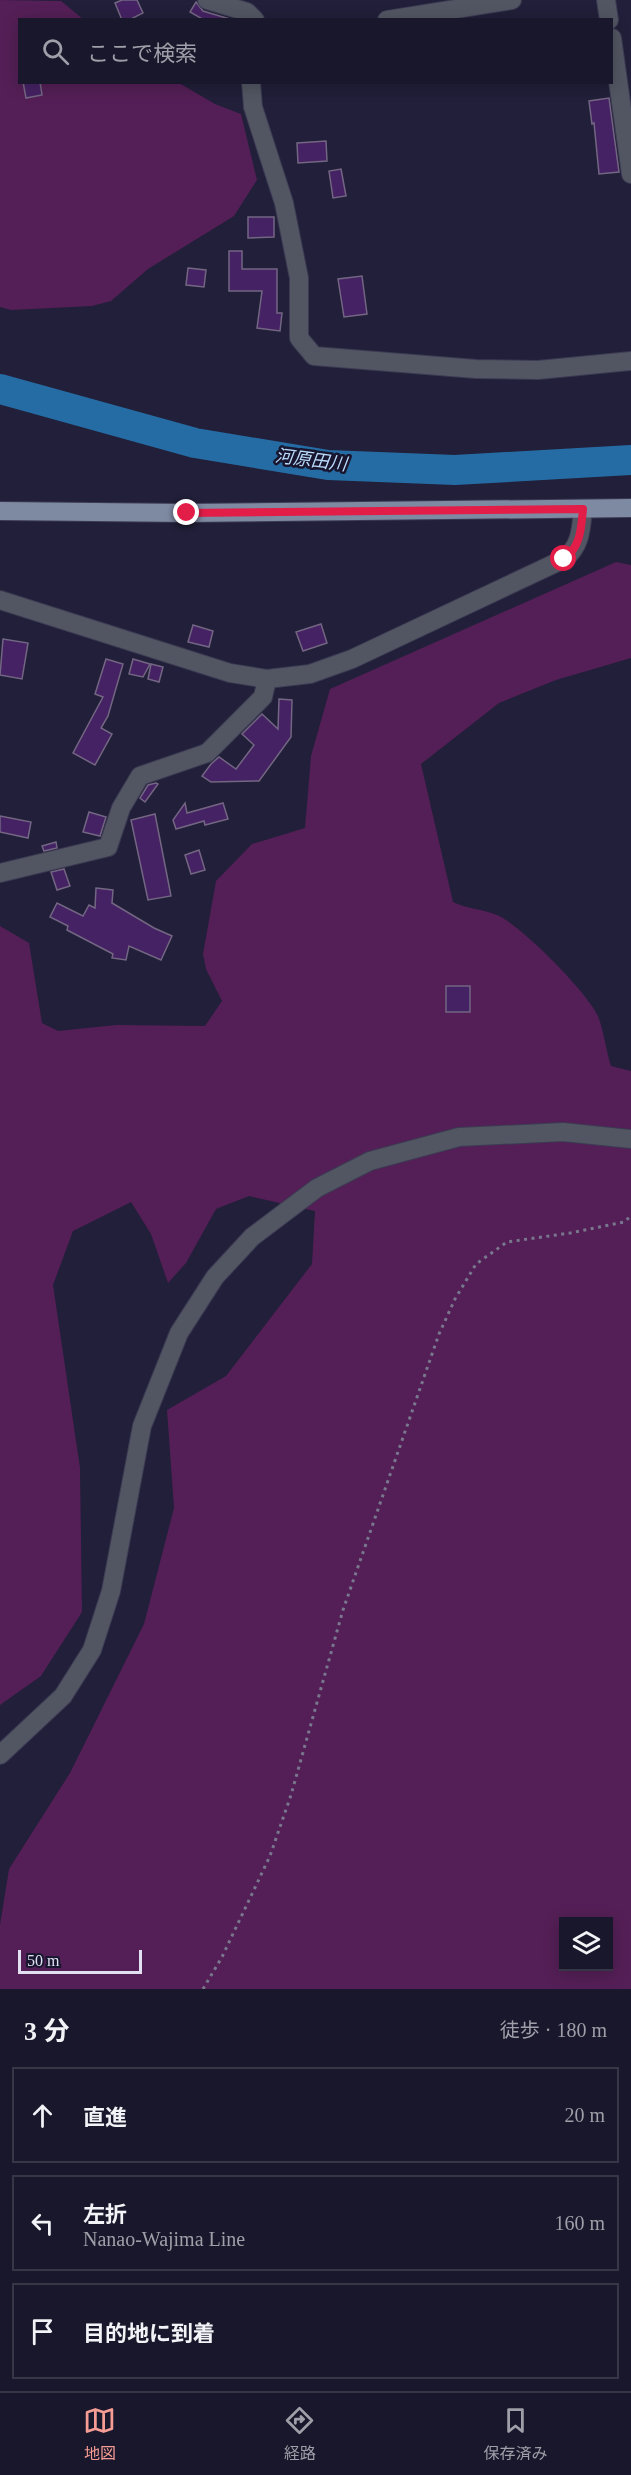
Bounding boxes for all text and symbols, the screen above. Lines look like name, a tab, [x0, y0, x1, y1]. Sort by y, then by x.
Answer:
search box	[18, 18, 613, 84]
icon: search	[39, 35, 72, 68]
text: ここで検索	[87, 41, 197, 66]
water label: 河原田川	[274, 446, 350, 475]
route end	[173, 499, 199, 525]
route start	[550, 545, 576, 571]
map controls	[559, 1917, 613, 1971]
button: layers	[559, 1917, 613, 1971]
scale bar	[18, 1947, 142, 1974]
text: 50 m	[27, 1952, 59, 1969]
text: 3 分	[24, 2017, 70, 2046]
text: 徒歩 · 180 m	[500, 2019, 607, 2041]
icon: ahead	[26, 2099, 59, 2132]
text: 20 m	[564, 2104, 605, 2126]
text: 直進	[83, 2105, 127, 2130]
text: 左折	[83, 2202, 127, 2227]
icon: left	[26, 2207, 59, 2240]
text: 160 m	[554, 2212, 605, 2234]
text: Nanao-Wajima Line	[83, 2228, 245, 2250]
icon: arrive	[26, 2315, 59, 2348]
text: 目的地に到着	[83, 2321, 215, 2346]
tab: 地図	[83, 2404, 116, 2464]
tab: 経路	[283, 2404, 316, 2464]
tab: 保存済み	[483, 2404, 547, 2464]

